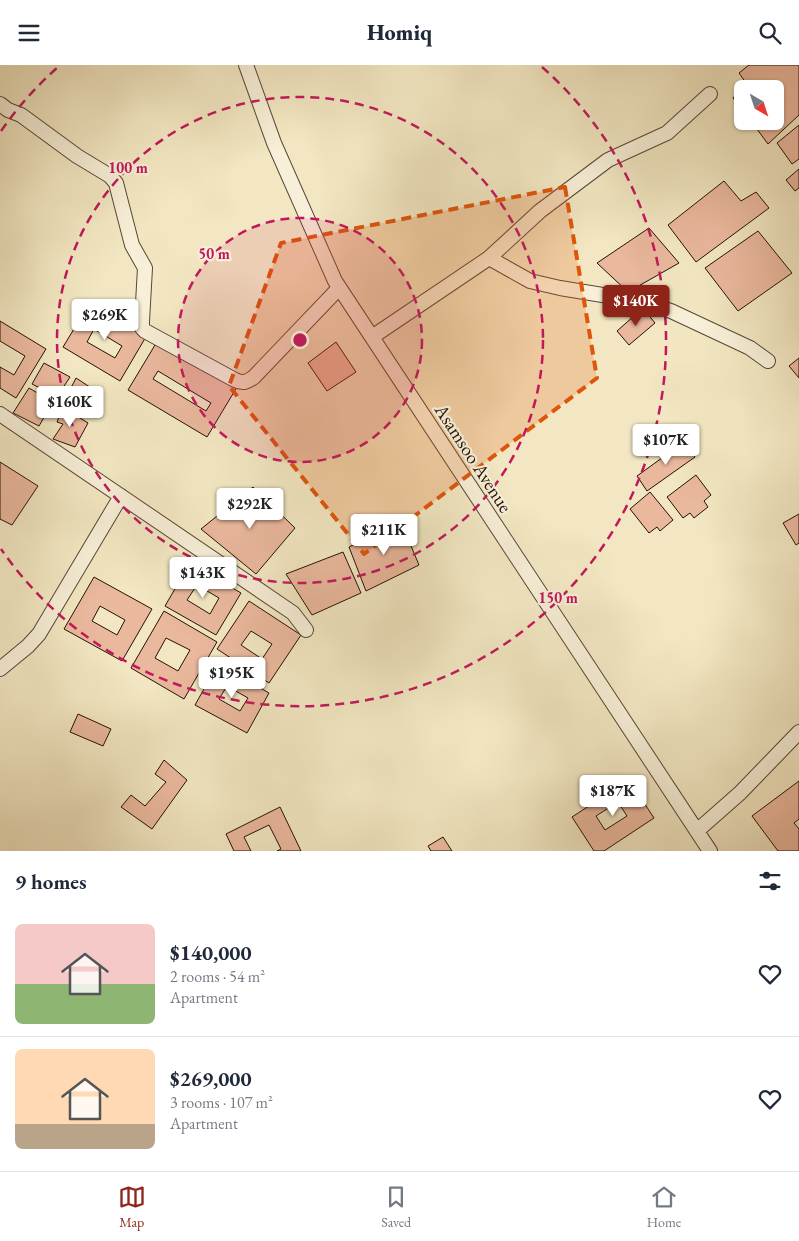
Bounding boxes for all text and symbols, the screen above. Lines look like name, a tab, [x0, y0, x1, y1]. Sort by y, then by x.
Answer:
text: Homiq	[367, 18, 432, 47]
icon: menu	[15, 19, 43, 47]
icon: search	[756, 19, 784, 47]
north arrow	[734, 80, 784, 130]
map controls	[734, 80, 784, 130]
text: 100 m	[108, 158, 148, 177]
text: 50 m	[198, 244, 230, 263]
pin: $140K	[601, 285, 671, 327]
text: $140K	[614, 290, 658, 311]
pin: $269K	[70, 299, 140, 341]
text: $269K	[83, 304, 127, 325]
centre of rings	[291, 331, 309, 349]
pin: $160K	[35, 385, 105, 428]
text: $160K	[48, 391, 92, 412]
street label: Asamsoo Avenue	[429, 398, 518, 517]
pin: $107K	[631, 423, 701, 466]
text: $107K	[644, 429, 688, 450]
pin: $292K	[215, 487, 285, 530]
text: $292K	[228, 493, 272, 514]
pin: $211K	[349, 513, 419, 556]
text: $211K	[362, 519, 406, 540]
pin: $143K	[168, 557, 238, 599]
text: $143K	[181, 562, 225, 583]
text: 150 m	[538, 588, 578, 607]
pin: $195K	[197, 657, 267, 699]
text: $195K	[210, 662, 254, 683]
pin: $187K	[578, 775, 648, 817]
text: $187K	[591, 780, 635, 801]
icon: filters	[756, 867, 784, 895]
text: 9 homes	[15, 868, 87, 895]
text: $140,000	[170, 939, 252, 966]
icon: home	[55, 944, 115, 1004]
icon: heart	[756, 960, 784, 988]
text: 2 rooms · 54 m²	[170, 966, 265, 987]
text: Apartment	[170, 987, 238, 1008]
text: $269,000	[170, 1065, 252, 1092]
icon: home	[55, 1069, 115, 1129]
icon: heart	[756, 1085, 784, 1113]
text: 3 rooms · 107 m²	[170, 1092, 273, 1113]
text: Apartment	[170, 1113, 238, 1134]
tab: Map	[118, 1183, 146, 1231]
tab: Saved	[381, 1183, 411, 1231]
tab: Home	[647, 1183, 681, 1231]

